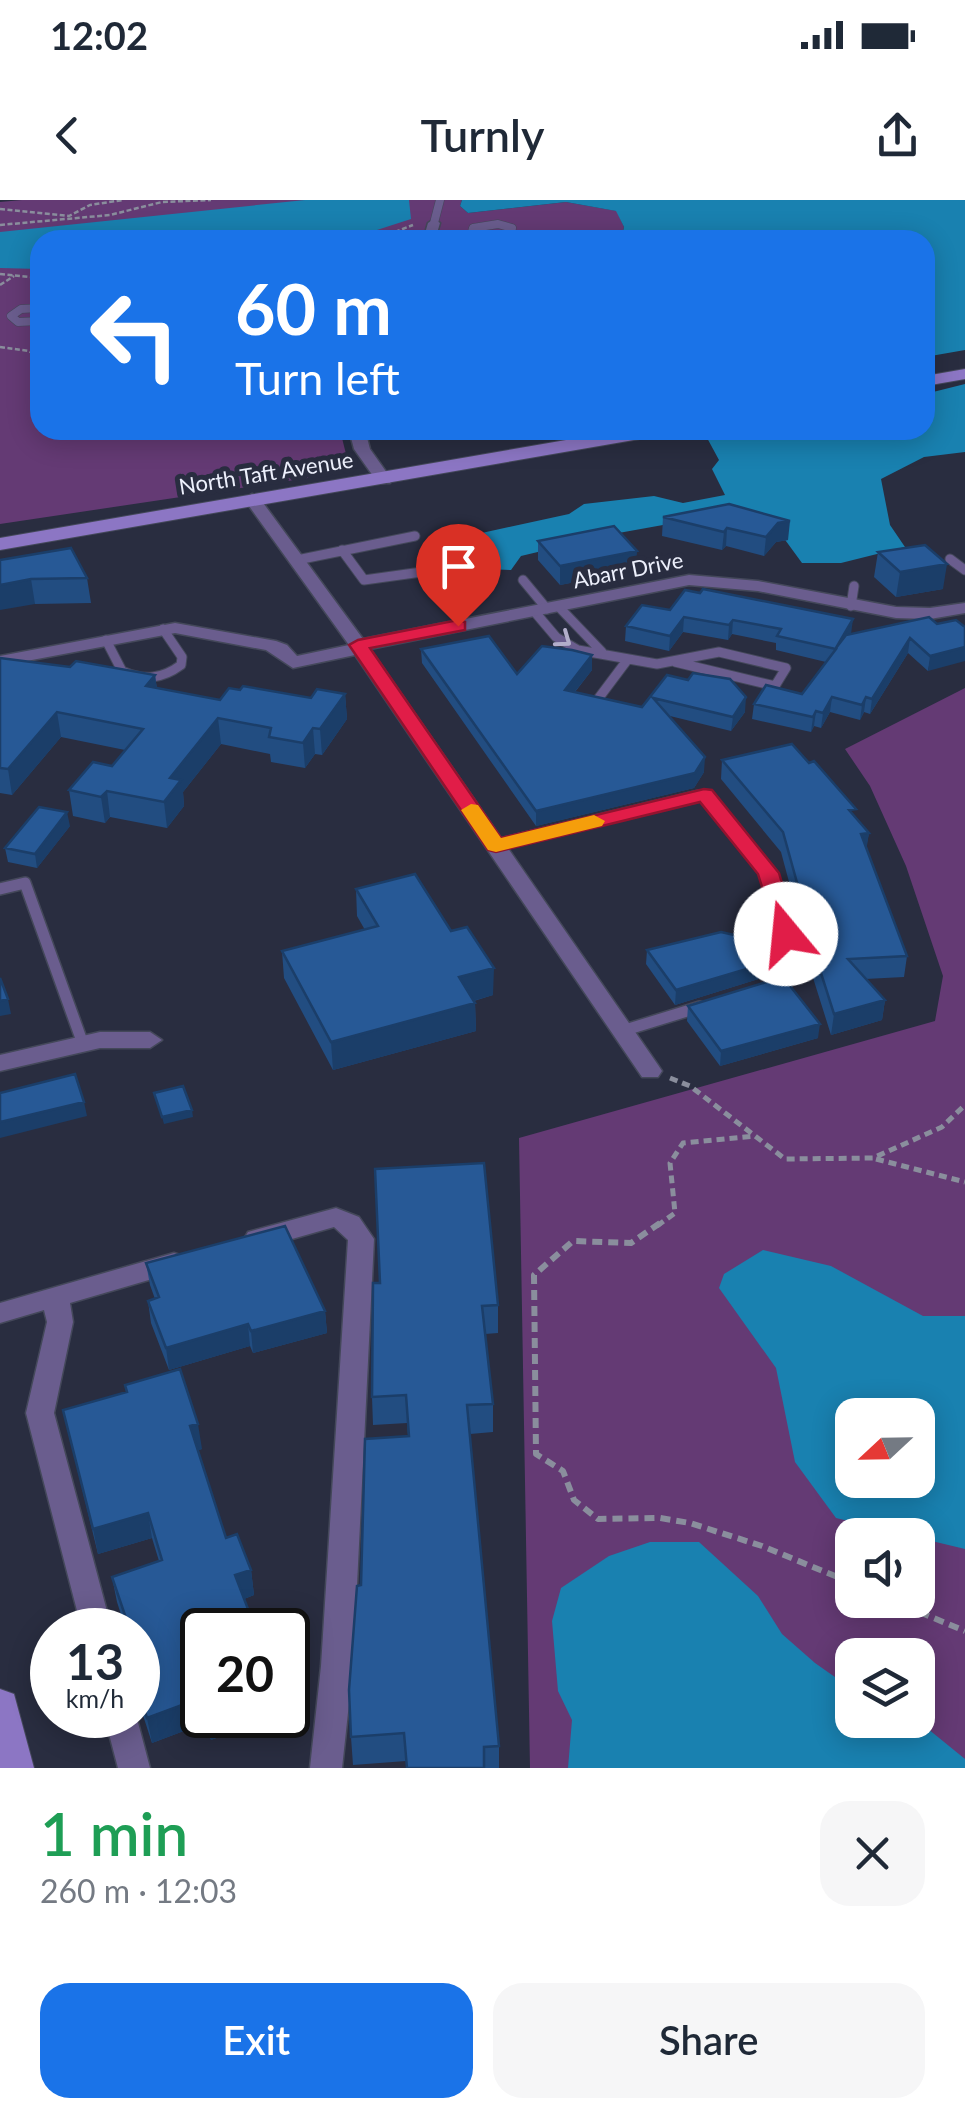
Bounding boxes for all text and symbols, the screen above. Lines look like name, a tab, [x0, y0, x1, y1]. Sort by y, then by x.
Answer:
text: 12:02	[50, 12, 148, 58]
icon: back	[40, 108, 95, 163]
text: Turnly	[421, 108, 544, 162]
icon: share	[870, 108, 925, 163]
text: 60 m	[235, 266, 392, 350]
icon: left	[70, 270, 200, 400]
text: Turn left	[235, 351, 400, 405]
street label: North Taft Avenue	[177, 445, 355, 500]
pin	[416, 524, 501, 627]
icon: arrive	[431, 539, 486, 594]
street label: Abarr Drive	[570, 546, 685, 593]
one-way arrow	[552, 628, 571, 646]
position arrow	[734, 882, 838, 986]
north arrow	[835, 1398, 935, 1498]
map controls	[835, 1398, 935, 1738]
button: sound	[835, 1518, 935, 1618]
speed limit sign: 20	[180, 1608, 310, 1738]
text: 13	[66, 1631, 124, 1691]
button: layers	[835, 1638, 935, 1738]
text: km/h	[66, 1683, 124, 1713]
text: 1 min	[40, 1797, 188, 1869]
button: close	[820, 1801, 925, 1906]
text: 260 m · 12:03	[40, 1871, 237, 1910]
button: Exit	[40, 1983, 473, 2098]
button: Share	[493, 1983, 925, 2098]

